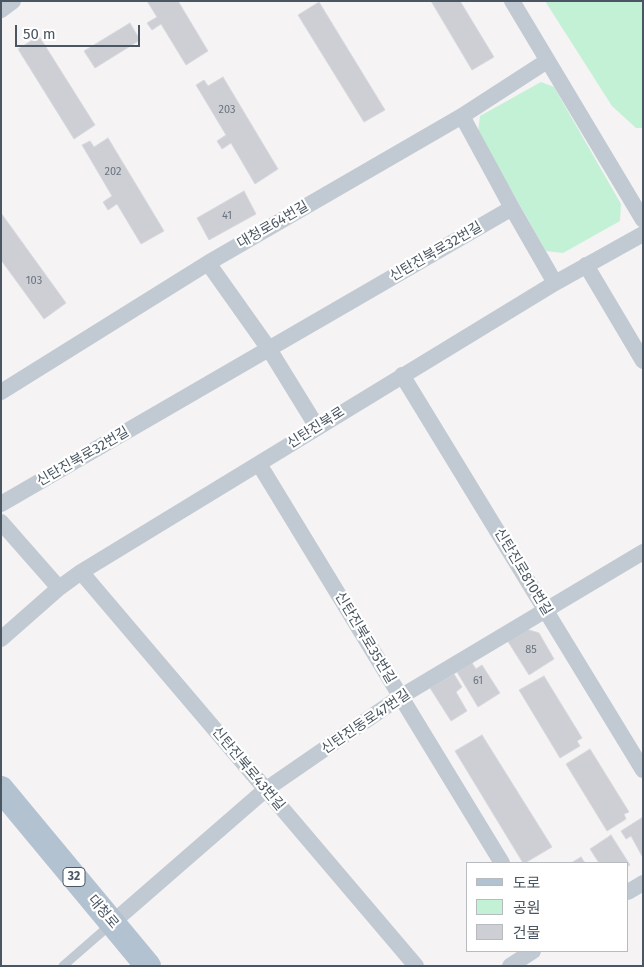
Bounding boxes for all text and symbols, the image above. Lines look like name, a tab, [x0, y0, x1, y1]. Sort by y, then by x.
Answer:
scale bar	[18, 15, 142, 47]
text: 50 m	[23, 25, 56, 43]
house number: 203	[219, 103, 235, 117]
house number: 202	[105, 165, 121, 179]
street label: 대청로64번길	[234, 198, 312, 252]
house number: 41	[222, 209, 232, 223]
street label: 신탄진북로32번길	[387, 219, 485, 285]
house number: 103	[26, 274, 42, 288]
street label: 신탄진북로	[284, 404, 348, 452]
street label: 신탄진북로32번길	[34, 424, 132, 490]
street label: 신탄진로810번길	[490, 525, 556, 619]
street label: 신탄진북로35번길	[331, 589, 399, 687]
house number: 85	[525, 643, 537, 657]
house number: 61	[473, 674, 483, 688]
street label: 신탄진동로47번길	[318, 686, 414, 758]
street label: 신탄진북로43번길	[208, 724, 288, 814]
legend	[467, 862, 629, 952]
road number: 32	[63, 868, 85, 886]
text: 도로	[513, 874, 541, 892]
street label: 대청로	[84, 892, 122, 932]
text: 공원	[513, 899, 541, 917]
text: 건물	[513, 924, 541, 942]

